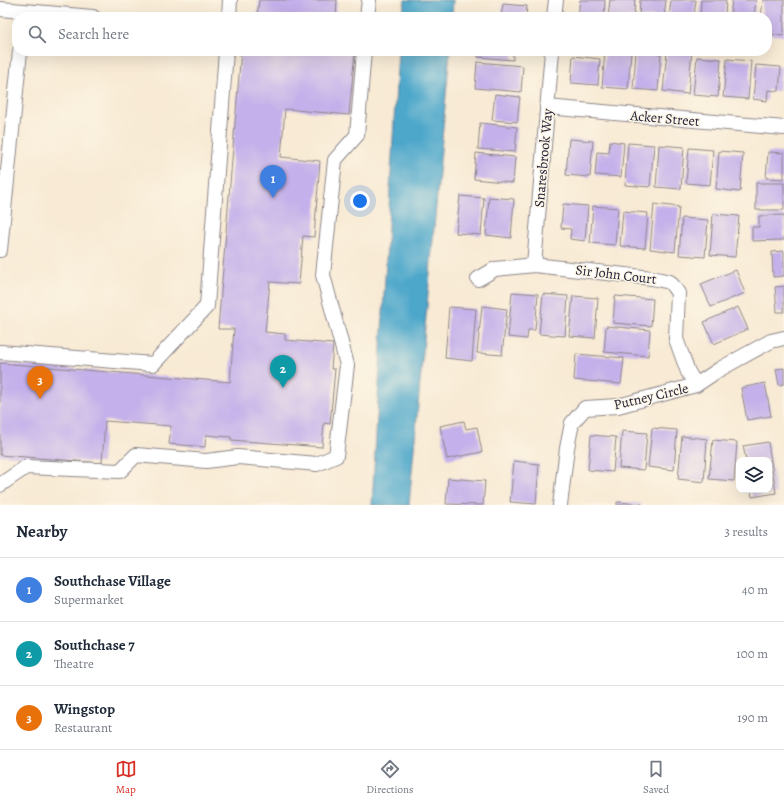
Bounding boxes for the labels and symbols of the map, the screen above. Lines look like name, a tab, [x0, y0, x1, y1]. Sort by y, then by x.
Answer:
street label: Acker Street	[629, 106, 701, 131]
street label: Snaresbrook Way	[530, 107, 557, 208]
pin: 1	[260, 165, 286, 198]
your location	[350, 191, 370, 211]
street label: Sir John Court	[574, 260, 658, 289]
pin: 2	[270, 355, 296, 388]
pin: 3	[27, 366, 53, 399]
street label: Putney Circle	[612, 379, 690, 414]

